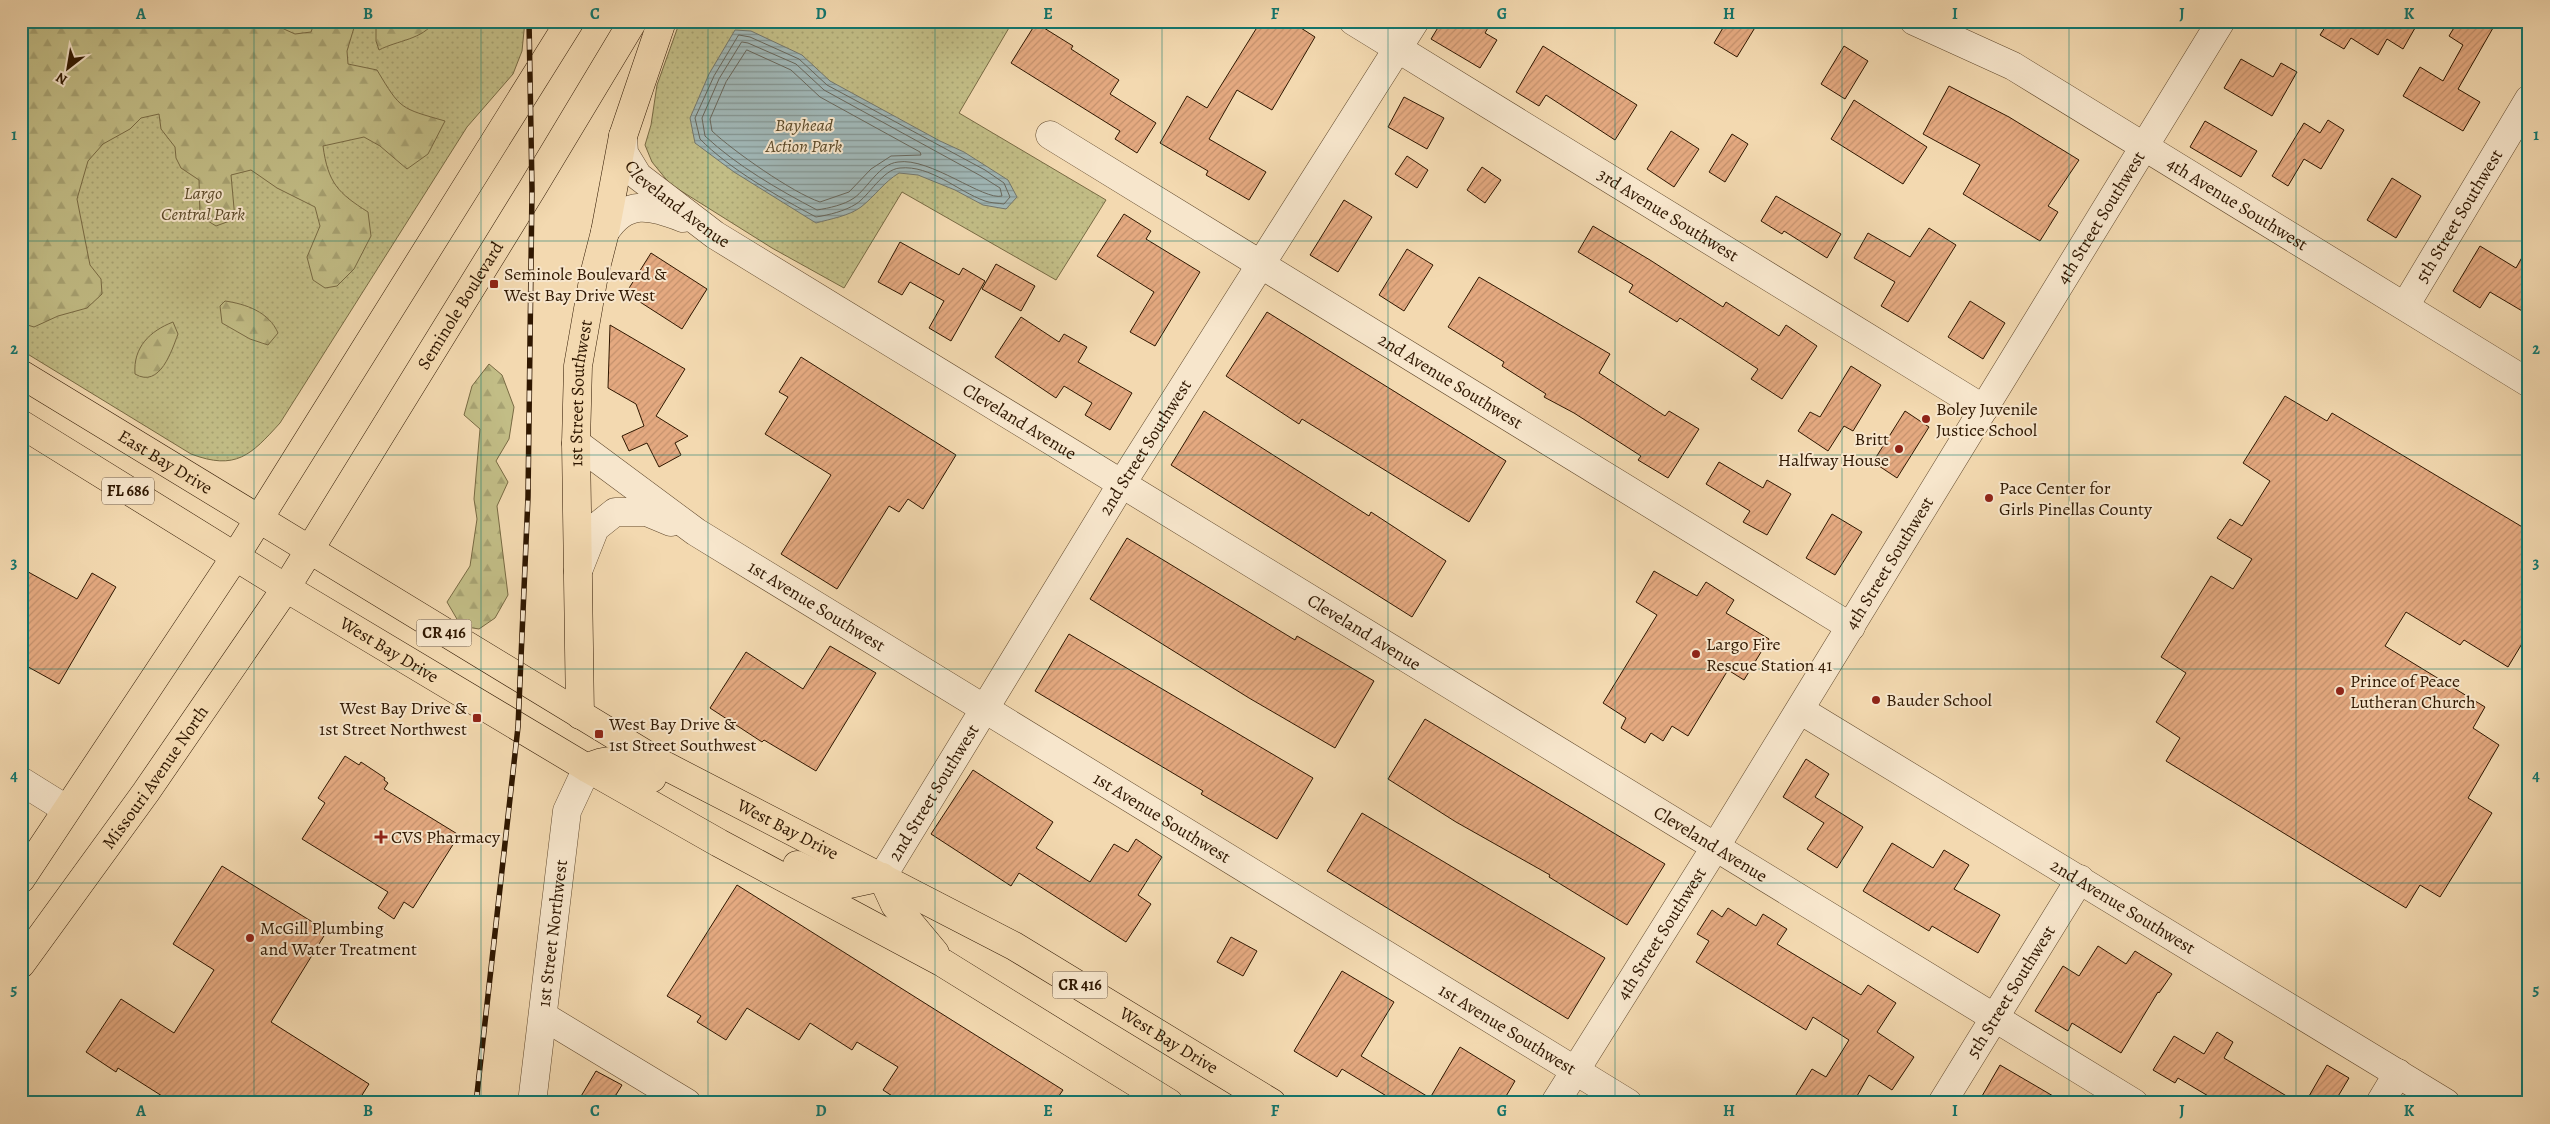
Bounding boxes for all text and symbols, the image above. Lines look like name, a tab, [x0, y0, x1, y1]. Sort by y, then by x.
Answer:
text: A	[135, 3, 147, 25]
text: B	[363, 3, 373, 25]
text: C	[590, 3, 600, 25]
text: D	[815, 3, 827, 25]
text: E	[1043, 3, 1053, 25]
text: F	[1271, 3, 1280, 25]
text: G	[1497, 3, 1507, 25]
text: H	[1723, 3, 1735, 25]
text: I	[1952, 3, 1958, 25]
text: J	[2179, 3, 2185, 25]
text: K	[2404, 3, 2415, 25]
north arrow	[42, 42, 92, 92]
text: N	[52, 68, 71, 89]
park label: Bayhead Action Park	[765, 113, 842, 158]
text: 1	[11, 124, 17, 146]
text: 1	[2533, 124, 2539, 146]
street label: 5th Street Southwest	[2410, 145, 2508, 287]
street label: 4th Street Southwest	[2051, 146, 2151, 289]
street label: 4th Avenue Southwest	[2162, 151, 2312, 256]
street label: Cleveland Avenue	[619, 156, 735, 253]
street label: 3rd Avenue Southwest	[1593, 162, 1743, 267]
park label: Largo Central Park	[161, 181, 245, 226]
street label: Seminole Boulevard	[412, 236, 509, 374]
place label: Seminole Boulevard & West Bay Drive West	[503, 262, 667, 307]
marker: Seminole Boulevard & West Bay Drive West	[488, 278, 500, 290]
street label: 1st Street Southwest	[564, 318, 598, 467]
street label: 2nd Avenue Southwest	[1374, 327, 1527, 435]
text: 2	[10, 338, 18, 360]
text: 2	[2532, 338, 2540, 360]
street label: 2nd Street Southwest	[1093, 375, 1197, 520]
street label: Cleveland Avenue	[958, 377, 1081, 465]
place label: Boley Juvenile Justice School	[1936, 397, 2038, 442]
marker: Boley Juvenile Justice School	[1920, 413, 1932, 425]
street label: East Bay Drive	[114, 424, 217, 500]
place label: Britt Halfway House	[1778, 427, 1889, 472]
marker: Britt Halfway House	[1893, 443, 1905, 455]
place label: Pace Center for Girls Pinellas County	[1999, 476, 2153, 521]
road number: FL 686	[102, 478, 154, 504]
street label: 4th Street Southwest	[1839, 492, 1939, 634]
marker: Pace Center for Girls Pinellas County	[1983, 492, 1995, 504]
text: 3	[11, 552, 18, 574]
text: 3	[2533, 552, 2540, 574]
street label: 1st Avenue Southwest	[744, 555, 890, 657]
street label: Cleveland Avenue	[1303, 588, 1426, 676]
street label: West Bay Drive	[335, 610, 443, 689]
road number: CR 416	[416, 620, 472, 646]
place label: Largo Fire Rescue Station 41	[1706, 632, 1832, 677]
marker: Largo Fire Rescue Station 41	[1690, 648, 1702, 660]
place label: Prince of Peace Lutheran Church	[2350, 669, 2476, 714]
marker: Prince of Peace Lutheran Church	[2334, 685, 2346, 697]
place label: Bauder School	[1886, 688, 1992, 712]
marker: Bauder School	[1870, 694, 1882, 706]
place label: West Bay Drive & 1st Street Northwest	[319, 696, 467, 741]
street label: Missouri Avenue North	[96, 700, 214, 854]
marker: West Bay Drive & 1st Street Northwest	[471, 712, 483, 724]
place label: West Bay Drive & 1st Street Southwest	[608, 712, 757, 757]
street label: 2nd Street Southwest	[883, 719, 985, 865]
marker: West Bay Drive & 1st Street Southwest	[593, 728, 605, 740]
text: 4	[10, 765, 18, 787]
text: 4	[2532, 765, 2540, 787]
street label: 1st Avenue Southwest	[1089, 766, 1235, 869]
street label: West Bay Drive	[732, 792, 843, 865]
street label: Cleveland Avenue	[1649, 800, 1772, 888]
place label: CVS Pharmacy	[391, 825, 501, 849]
marker: CVS Pharmacy	[375, 831, 387, 843]
street label: 2nd Avenue Southwest	[2046, 853, 2200, 960]
street label: 1st Street Northwest	[532, 858, 573, 1008]
street label: 4th Street Southwest	[1611, 863, 1712, 1004]
place label: McGill Plumbing and Water Treatment	[260, 916, 417, 961]
street label: 5th Street Southwest	[1961, 921, 2061, 1062]
marker: McGill Plumbing and Water Treatment	[244, 932, 256, 944]
road number: CR 416	[1052, 972, 1108, 998]
street label: 1st Avenue Southwest	[1434, 978, 1581, 1080]
text: 5	[11, 979, 18, 1001]
text: 5	[2533, 979, 2540, 1001]
street label: West Bay Drive	[1114, 1001, 1223, 1079]
text: A	[135, 1100, 147, 1122]
text: B	[363, 1100, 373, 1122]
text: C	[590, 1100, 600, 1122]
text: D	[815, 1100, 827, 1122]
text: E	[1043, 1100, 1053, 1122]
text: F	[1271, 1100, 1280, 1122]
text: G	[1497, 1100, 1507, 1122]
text: H	[1723, 1100, 1735, 1122]
text: I	[1952, 1100, 1958, 1122]
text: J	[2179, 1100, 2185, 1122]
text: K	[2404, 1100, 2415, 1122]

